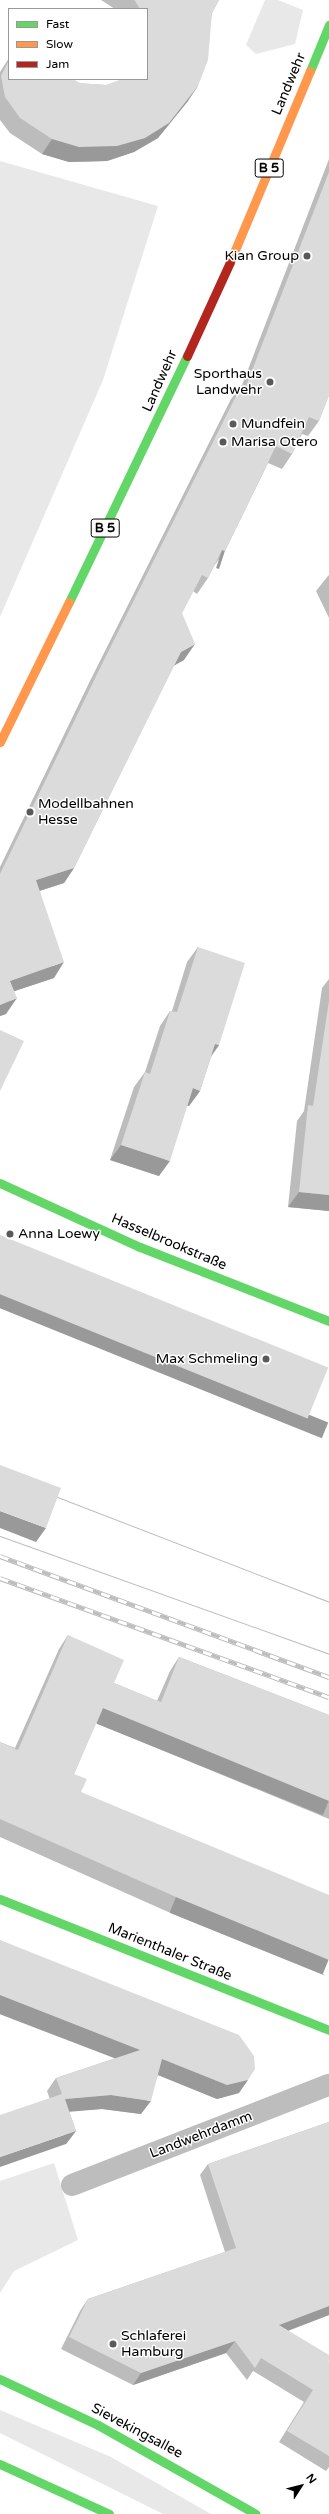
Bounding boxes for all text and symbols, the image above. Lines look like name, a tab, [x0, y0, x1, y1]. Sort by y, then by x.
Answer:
legend	[8, 8, 148, 80]
text: Fast	[46, 17, 69, 31]
text: Slow	[46, 37, 73, 51]
street label: Landwehr	[268, 50, 310, 118]
text: Jam	[46, 57, 69, 71]
road number: B 5	[254, 157, 284, 179]
place label: Kian Group	[224, 248, 299, 264]
marker: Kian Group	[302, 251, 312, 261]
street label: Landwehr	[139, 347, 181, 415]
place label: Sporthaus Landwehr	[194, 366, 262, 398]
marker: Sporthaus Landwehr	[265, 377, 275, 387]
place label: Mundfein	[241, 416, 305, 432]
marker: Mundfein	[228, 419, 238, 429]
place label: Marisa Otero	[231, 434, 318, 450]
marker: Marisa Otero	[218, 437, 228, 447]
road number: B 5	[90, 517, 120, 539]
place label: Modellbahnen Hesse	[38, 796, 134, 828]
marker: Modellbahnen Hesse	[25, 807, 35, 817]
street label: Hasselbrookstraße	[109, 1210, 229, 1274]
place label: Anna Loewy	[18, 1226, 100, 1242]
marker: Anna Loewy	[5, 1229, 15, 1239]
place label: Max Schmeling	[156, 1351, 258, 1367]
marker: Max Schmeling	[261, 1354, 271, 1364]
street label: Marienthaler Straße	[106, 1919, 234, 1985]
street label: Landwehrdamm	[147, 2108, 255, 2162]
place label: Schlaferei Hamburg	[121, 2328, 186, 2360]
marker: Schlaferei Hamburg	[108, 2339, 118, 2349]
street label: Sievekingsallee	[88, 2400, 186, 2462]
north arrow	[281, 2466, 321, 2506]
text: N	[303, 2471, 319, 2486]

